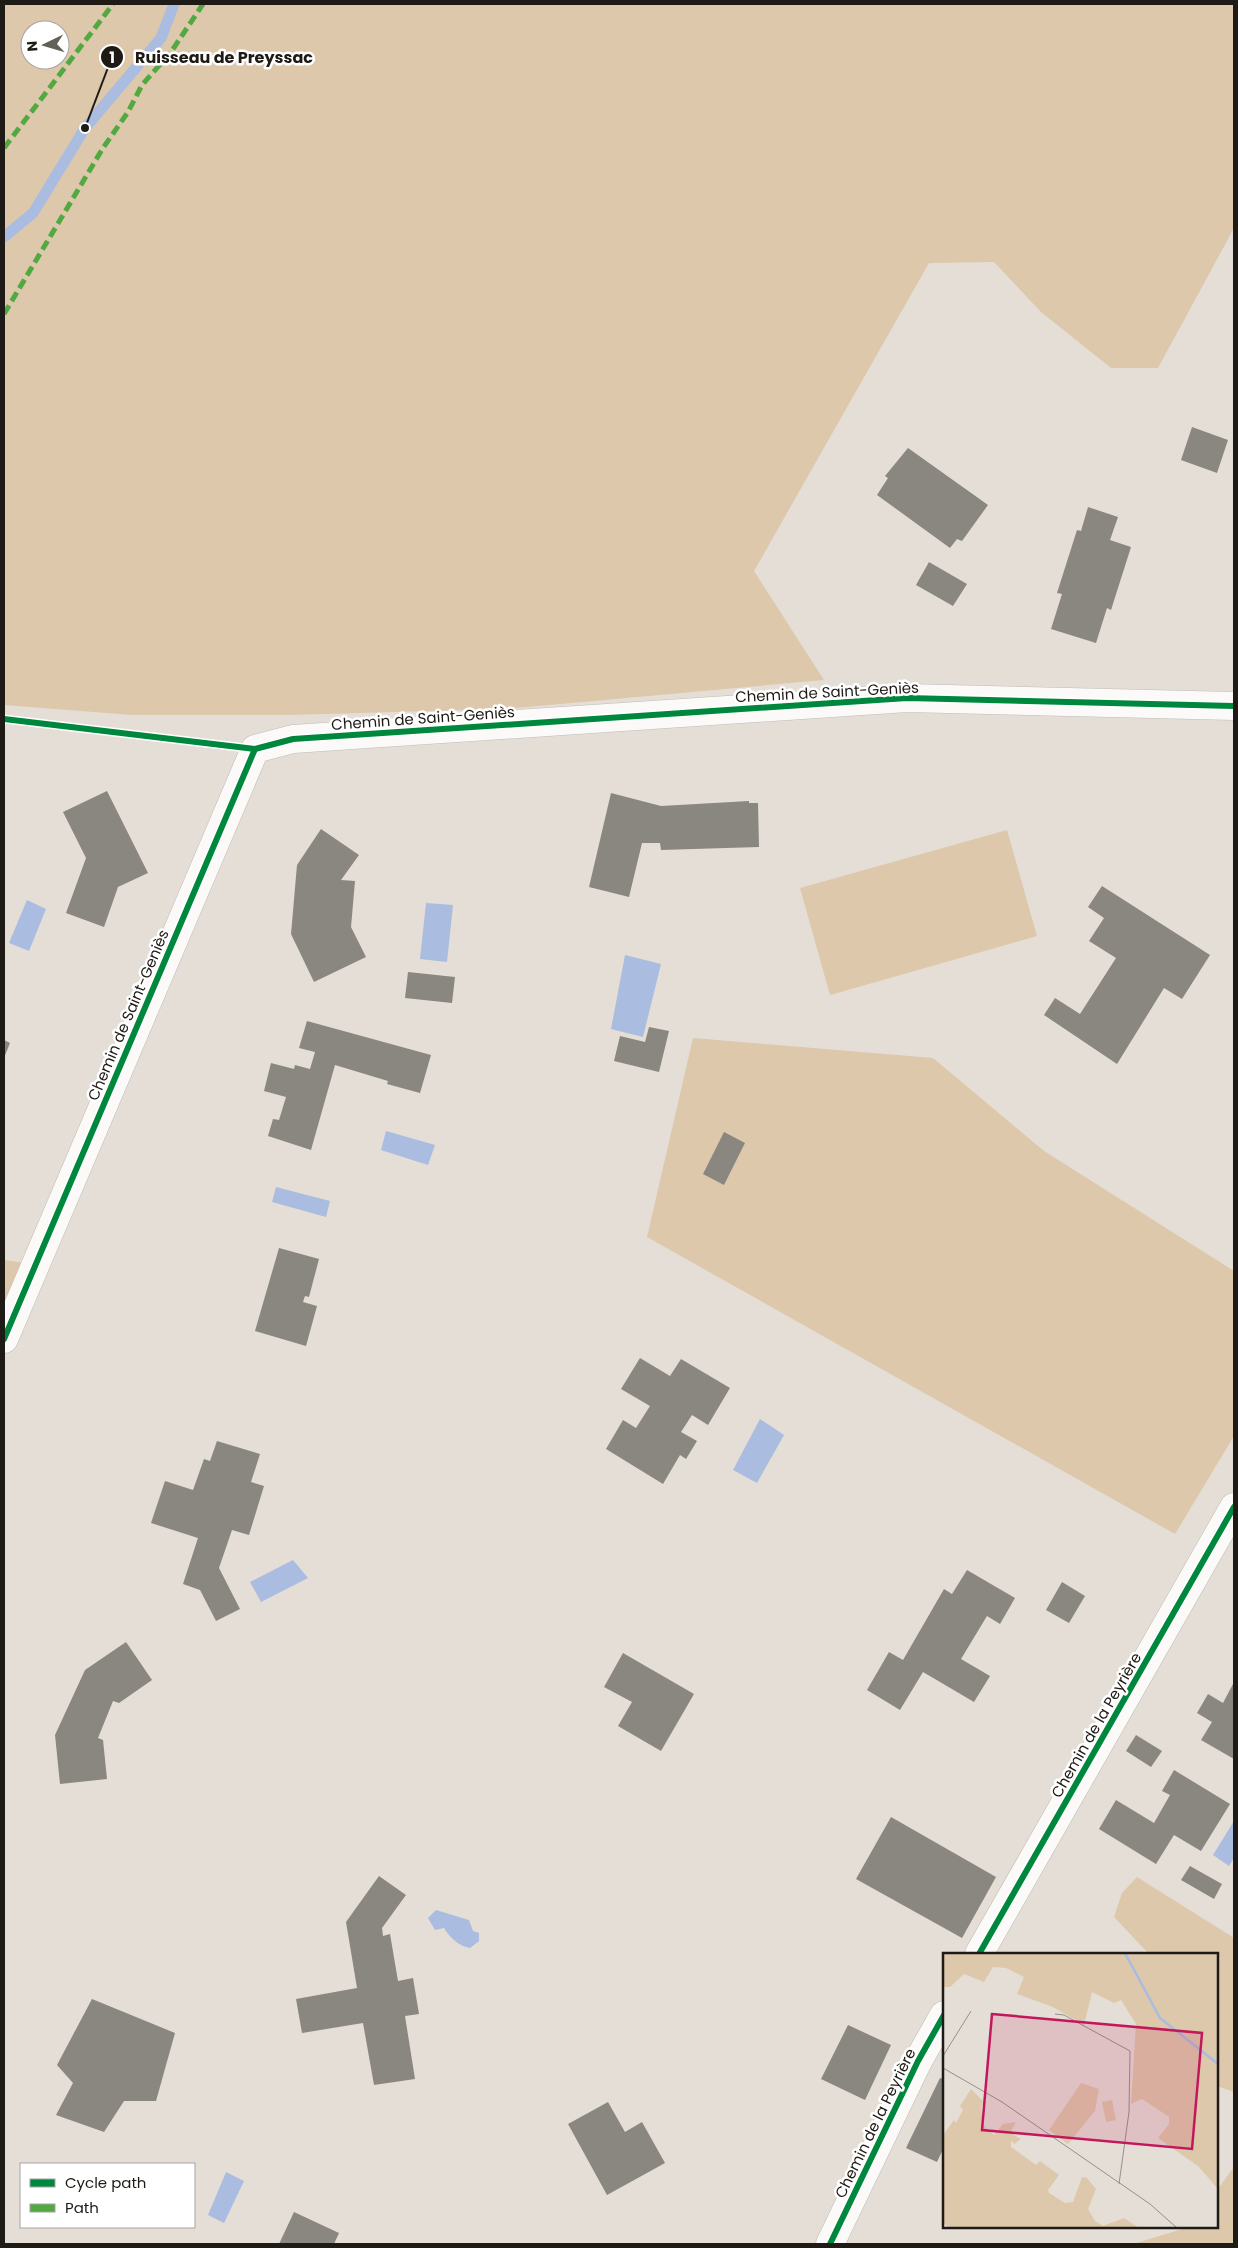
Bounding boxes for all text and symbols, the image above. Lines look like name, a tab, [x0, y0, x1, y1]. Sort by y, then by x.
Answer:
north arrow	[20, 20, 70, 70]
text: N	[22, 40, 42, 52]
callout: Ruisseau de Preyssac	[100, 42, 323, 73]
text: Ruisseau de Preyssac	[135, 46, 313, 69]
text: 1	[109, 47, 115, 68]
street label: Chemin de Saint-Geniès	[735, 677, 920, 707]
street label: Chemin de Saint-Geniès	[330, 701, 516, 735]
street label: Chemin de Saint-Geniès	[82, 926, 174, 1104]
street label: Chemin de la Peyrière	[1046, 1649, 1146, 1801]
inset map	[943, 1953, 1218, 2228]
street label: Chemin de la Peyrière	[830, 2045, 920, 2201]
legend	[20, 2163, 195, 2228]
text: Cycle path	[65, 2172, 146, 2193]
text: Path	[65, 2197, 99, 2218]

